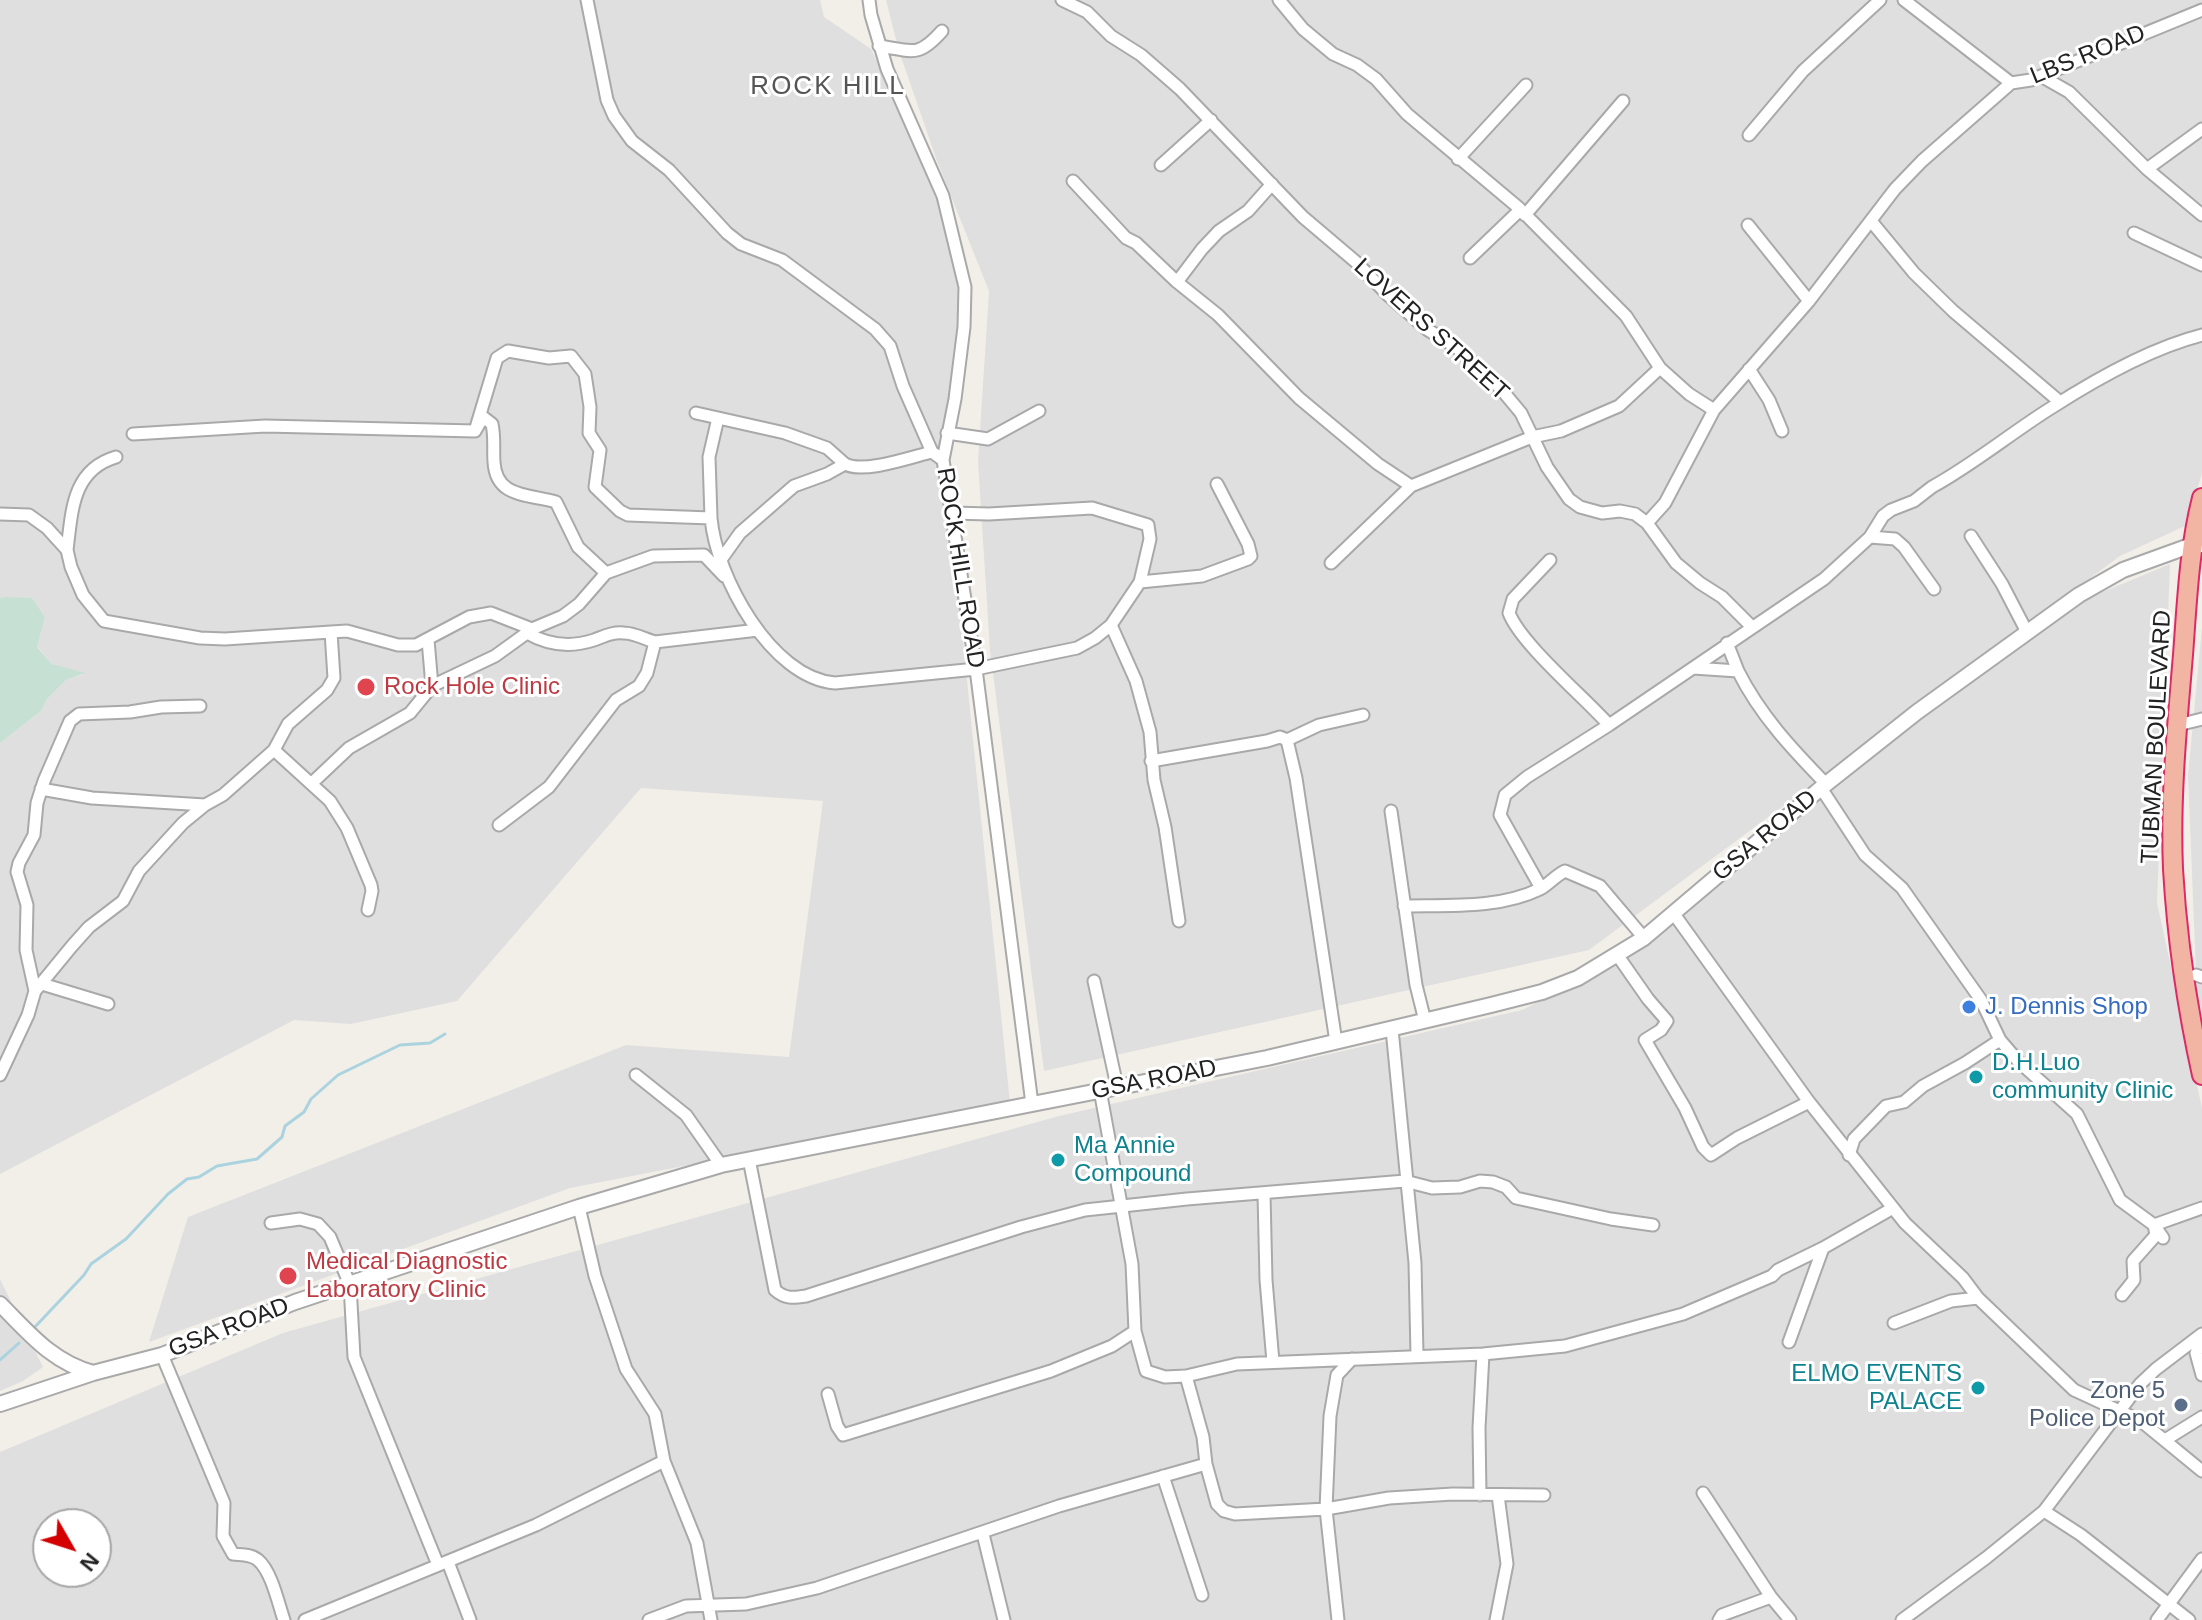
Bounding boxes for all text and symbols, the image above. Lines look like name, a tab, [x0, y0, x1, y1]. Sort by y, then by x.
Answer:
street label: LBS ROAD	[2026, 19, 2150, 91]
district label: ROCK HILL	[750, 71, 906, 103]
street label: LOVERS STREET	[1348, 253, 1514, 407]
street label: ROCK HILL ROAD	[930, 466, 990, 670]
street label: TUBMAN BOULEVARD	[2136, 609, 2178, 865]
place label: Rock Hole Clinic	[384, 673, 560, 701]
marker: Rock Hole Clinic	[355, 676, 377, 698]
street label: GSA ROAD	[1707, 784, 1823, 888]
place label: J. Dennis Shop	[1985, 993, 2148, 1021]
marker: J. Dennis Shop	[1960, 998, 1978, 1016]
place label: D.H.Luo community Clinic	[1992, 1049, 2173, 1105]
street label: GSA ROAD	[1089, 1054, 1219, 1106]
marker: D.H.Luo community Clinic	[1967, 1068, 1985, 1086]
place label: Ma Annie Compound	[1074, 1132, 1191, 1188]
marker: Ma Annie Compound	[1049, 1151, 1067, 1169]
place label: Medical Diagnostic Laboratory Clinic	[306, 1248, 507, 1304]
marker: Medical Diagnostic Laboratory Clinic	[277, 1265, 299, 1287]
street label: GSA ROAD	[165, 1292, 293, 1364]
place label: ELMO EVENTS PALACE	[1791, 1360, 1962, 1416]
place label: Zone 5 Police Depot	[2029, 1377, 2165, 1433]
marker: ELMO EVENTS PALACE	[1969, 1379, 1987, 1397]
marker: Zone 5 Police Depot	[2172, 1396, 2190, 1414]
north arrow	[32, 1508, 112, 1588]
text: N	[75, 1548, 104, 1576]

